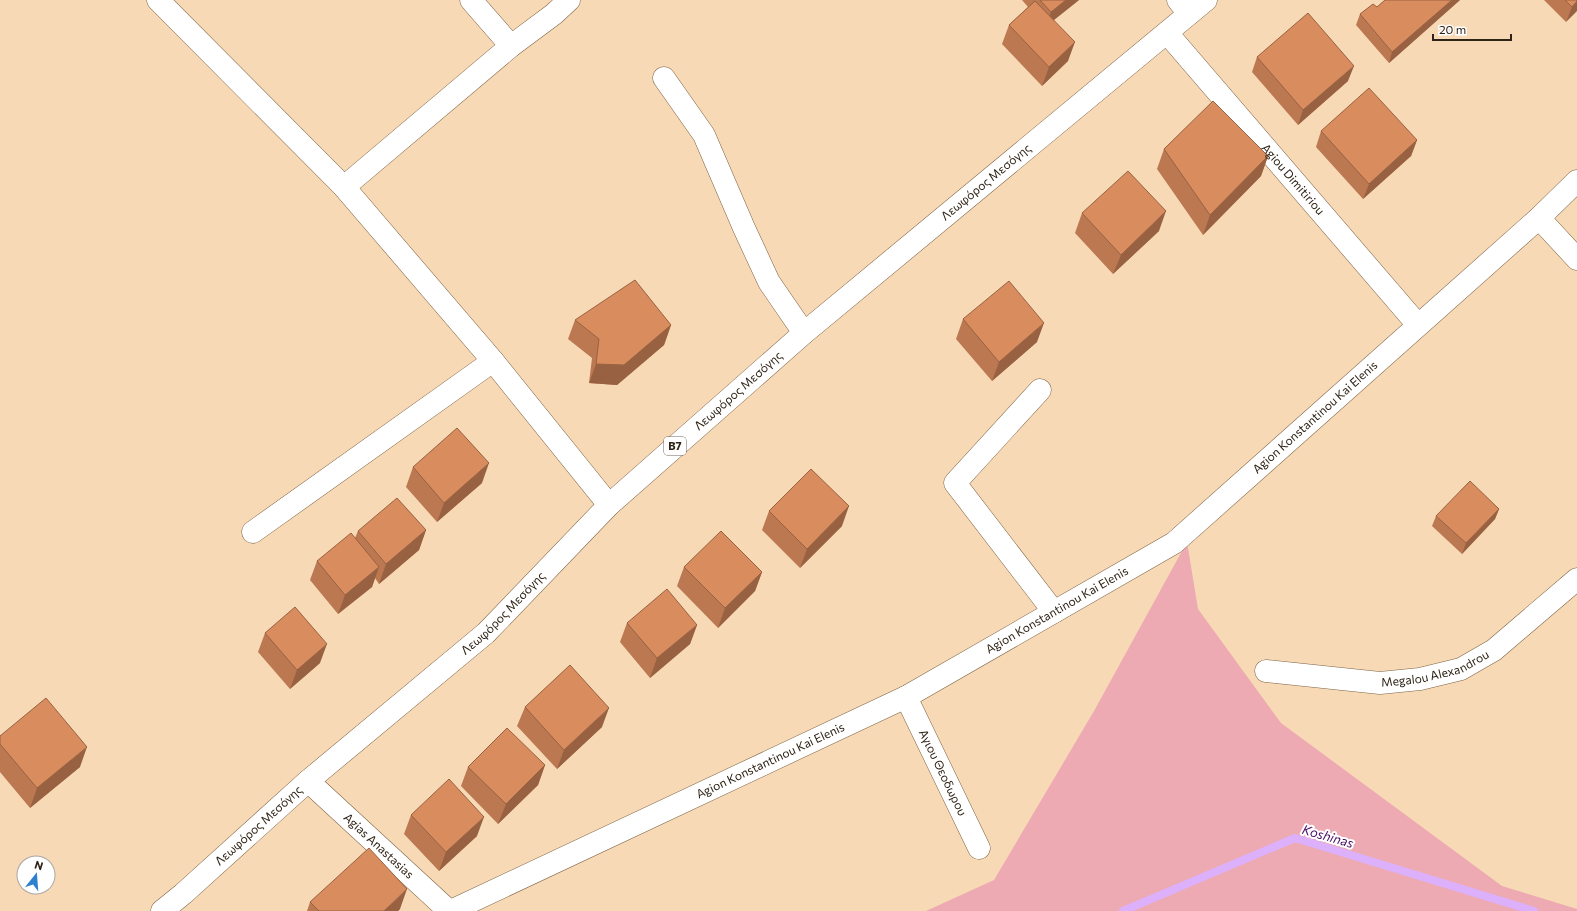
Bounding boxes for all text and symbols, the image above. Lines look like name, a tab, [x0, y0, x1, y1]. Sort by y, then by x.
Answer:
scale bar	[1433, 16, 1511, 42]
text: 20 m	[1439, 22, 1466, 36]
street label: Λεωφόρος Μεσόγης	[938, 140, 1033, 223]
street label: Agiou Dimitiriou	[1259, 140, 1328, 217]
street label: Λεωφόρος Μεσόγης	[691, 348, 785, 433]
street label: Agion Konstantinou Kai Elenis	[1249, 357, 1380, 476]
road number: B7	[664, 437, 686, 455]
street label: Agion Konstantinou Kai Elenis	[983, 563, 1130, 656]
street label: Λεωφόρος Μεσόγης	[458, 568, 547, 657]
street label: Megalou Alexandrou	[1380, 647, 1491, 689]
street label: Agion Konstantinou Kai Elenis	[694, 719, 846, 801]
street label: Αγιου Θεοδωρου	[917, 727, 970, 818]
street label: Λεωφόρος Μεσόγης	[212, 782, 304, 868]
street label: Agias Anastasias	[341, 810, 417, 881]
water label: Koshinas	[1301, 821, 1356, 851]
north arrow	[16, 855, 56, 895]
text: N	[33, 858, 45, 872]

